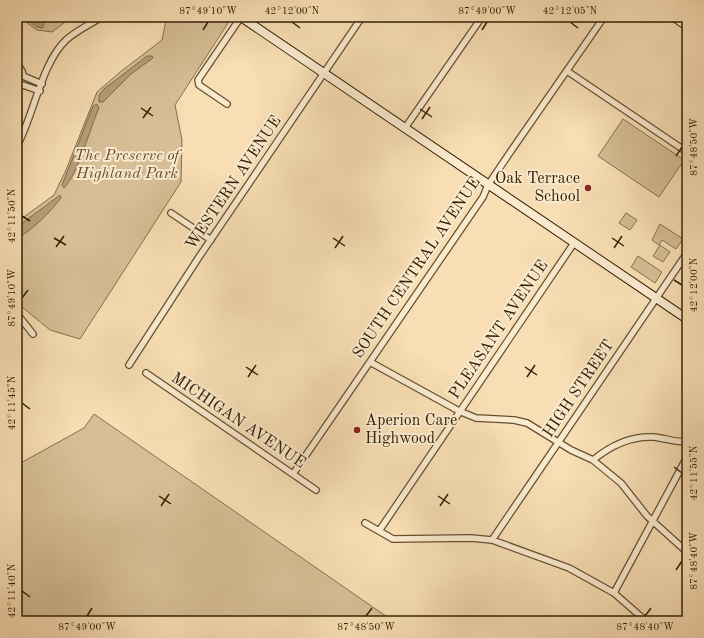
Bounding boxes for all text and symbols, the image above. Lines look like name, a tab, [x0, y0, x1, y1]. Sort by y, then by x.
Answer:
text: 87°49'10"W	[179, 6, 237, 16]
text: 42°12'00"N	[265, 6, 320, 16]
text: 87°49'00"W	[458, 6, 516, 16]
text: 42°12'05"N	[543, 6, 598, 16]
street label: WESTERN AVENUE	[183, 113, 285, 253]
text: 87°48'50"W	[689, 118, 699, 176]
park label: The Preserve of Highland Park	[74, 148, 183, 182]
place label: Oak Terrace School	[495, 171, 580, 205]
street label: SOUTH CENTRAL AVENUE	[350, 174, 484, 362]
marker: Oak Terrace School	[583, 183, 593, 193]
text: 42°11'50"N	[7, 188, 17, 243]
text: 42°12'00"N	[689, 257, 699, 312]
street label: PLEASANT AVENUE	[447, 258, 551, 402]
text: 87°49'10"W	[7, 269, 17, 327]
street label: HIGH STREET	[541, 337, 617, 441]
street label: MICHIGAN AVENUE	[168, 370, 308, 472]
text: 42°11'45"N	[7, 375, 17, 430]
place label: Aperion Care Highwood	[365, 413, 457, 447]
marker: Aperion Care Highwood	[352, 425, 362, 435]
text: 42°11'55"N	[689, 445, 699, 500]
text: 87°48'40"W	[689, 532, 699, 590]
text: 42°11'40"N	[7, 563, 17, 618]
text: 87°49'00"W	[58, 622, 116, 632]
text: 87°48'50"W	[337, 622, 395, 632]
text: 87°48'40"W	[616, 622, 674, 632]

